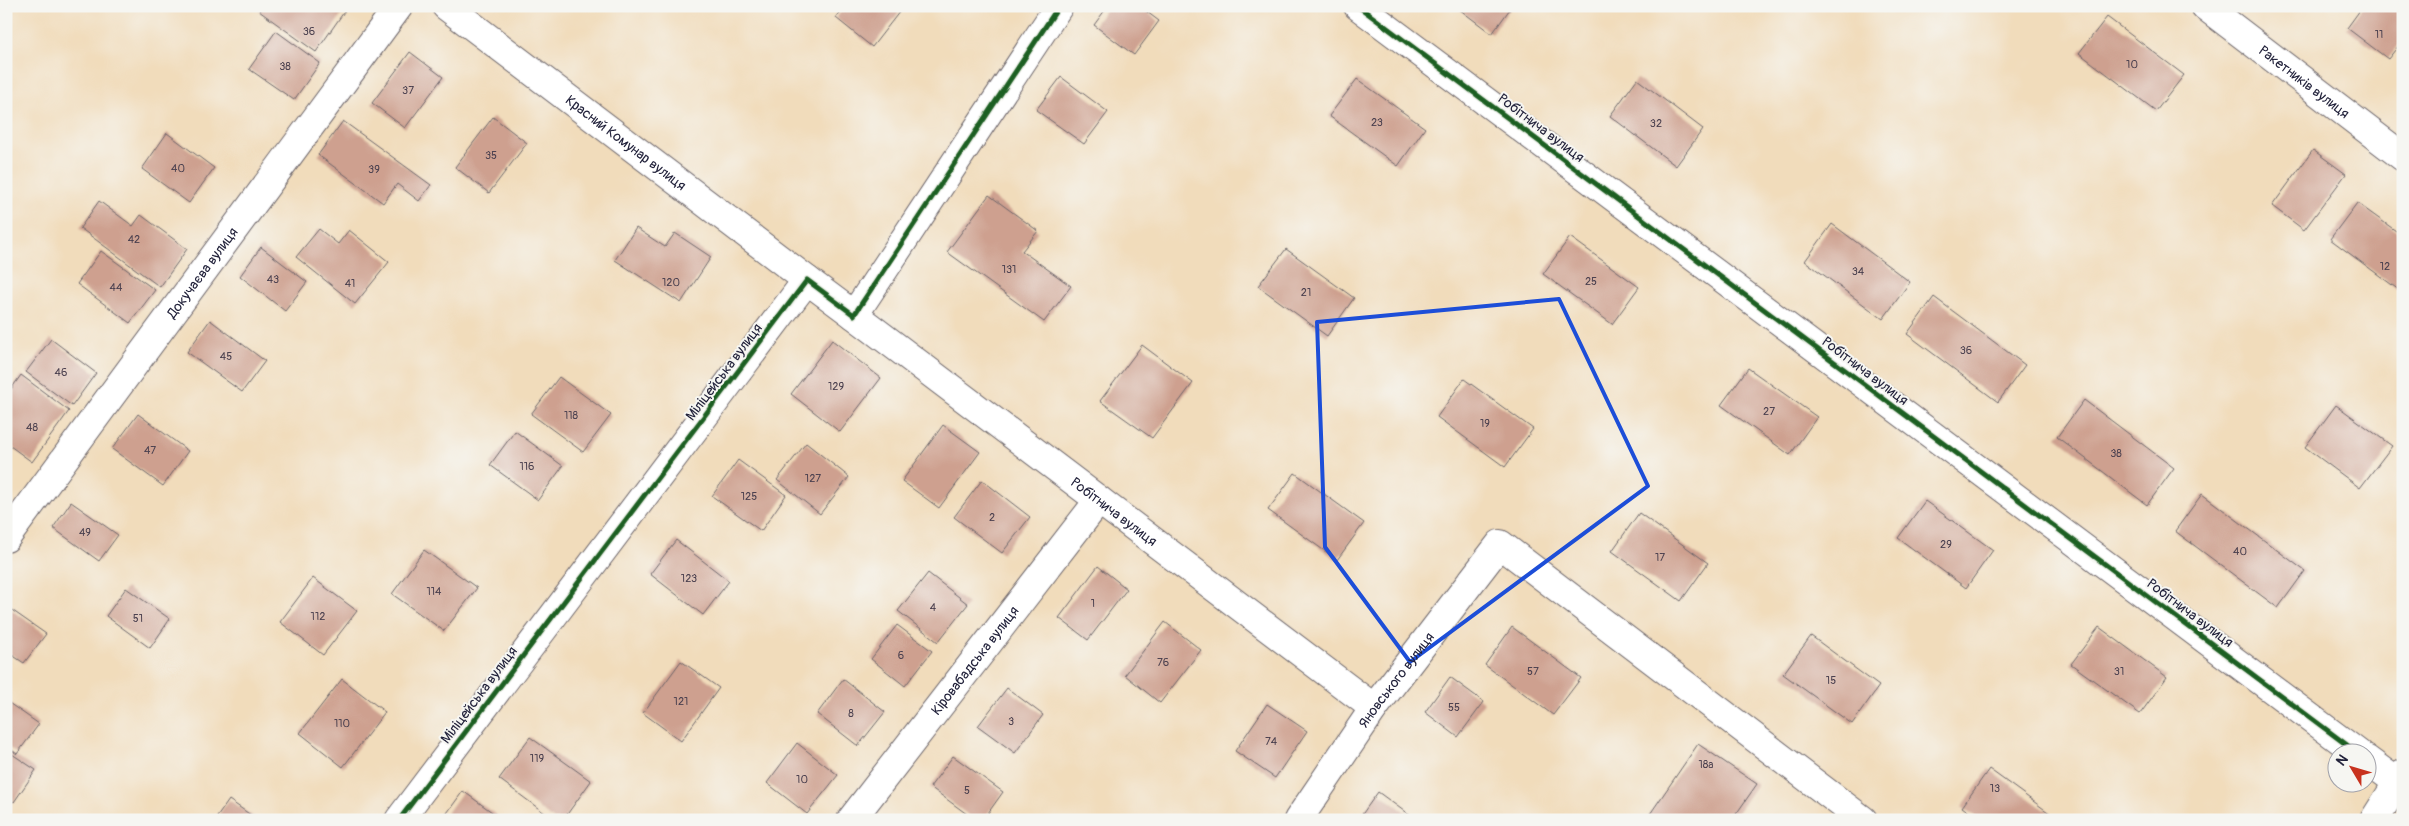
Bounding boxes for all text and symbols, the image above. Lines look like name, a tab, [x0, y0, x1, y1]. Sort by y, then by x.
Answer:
house number: 36	[303, 25, 315, 38]
house number: 11	[2375, 28, 2383, 41]
street label: Ракетників вулиця	[2256, 42, 2353, 122]
house number: 10	[2126, 58, 2138, 71]
house number: 38	[279, 60, 291, 73]
house number: 37	[402, 84, 414, 97]
street label: Робітнича вулиця	[1494, 90, 1588, 166]
street label: Красний Комунар вулиця	[562, 91, 690, 194]
house number: 23	[1371, 116, 1383, 129]
house number: 32	[1650, 117, 1662, 130]
house number: 35	[485, 149, 497, 162]
house number: 40	[171, 162, 185, 175]
house number: 39	[368, 163, 380, 176]
street label: Докучаєва вулиця	[162, 224, 241, 322]
house number: 42	[128, 233, 140, 246]
house number: 12	[2380, 260, 2390, 273]
house number: 131	[1002, 263, 1016, 276]
house number: 34	[1852, 265, 1865, 278]
house number: 43	[267, 273, 279, 286]
house number: 25	[1585, 275, 1597, 288]
house number: 120	[662, 276, 680, 289]
house number: 41	[345, 277, 355, 290]
house number: 44	[110, 281, 123, 294]
house number: 21	[1301, 286, 1311, 299]
street label: Міліцейська вулиця	[682, 320, 766, 424]
street label: Робітнича вулиця	[1818, 333, 1912, 409]
house number: 36	[1960, 344, 1972, 357]
house number: 45	[220, 350, 232, 363]
house number: 46	[55, 366, 67, 379]
house number: 129	[828, 380, 844, 393]
house number: 27	[1763, 405, 1775, 418]
house number: 118	[564, 409, 579, 422]
house number: 19	[1480, 417, 1490, 430]
house number: 48	[26, 421, 38, 434]
house number: 47	[144, 444, 156, 457]
house number: 38	[2110, 447, 2122, 460]
house number: 116	[519, 460, 535, 473]
house number: 127	[805, 472, 821, 485]
street label: Робітнича вулиця	[1068, 473, 1161, 550]
house number: 125	[741, 490, 757, 503]
house number: 2	[989, 511, 995, 524]
house number: 49	[79, 526, 91, 539]
house number: 29	[1940, 538, 1952, 551]
house number: 40	[2233, 545, 2247, 558]
house number: 17	[1655, 551, 1665, 564]
house number: 123	[681, 572, 697, 585]
street label: Робітнича вулиця	[2143, 575, 2237, 651]
house number: 114	[427, 585, 442, 598]
house number: 1	[1091, 597, 1095, 610]
house number: 4	[930, 601, 937, 614]
street label: Кіровабадська вулиця	[927, 603, 1022, 718]
house number: 112	[311, 610, 325, 623]
house number: 51	[133, 612, 143, 625]
street label: Яновського вулиця	[1355, 629, 1438, 731]
street label: Міліцейська вулиця	[437, 643, 521, 747]
house number: 6	[898, 649, 904, 662]
house number: 76	[1157, 656, 1169, 669]
house number: 57	[1527, 665, 1539, 678]
house number: 31	[2114, 665, 2124, 678]
house number: 15	[1826, 674, 1836, 687]
house number: 121	[674, 695, 688, 708]
house number: 55	[1448, 701, 1460, 714]
house number: 8	[848, 707, 854, 720]
house number: 3	[1008, 715, 1014, 728]
house number: 110	[334, 717, 350, 730]
house number: 74	[1265, 735, 1278, 748]
north arrow	[2326, 744, 2376, 794]
text: N	[2333, 751, 2352, 769]
house number: 119	[530, 752, 544, 765]
house number: 18а	[1699, 758, 1713, 771]
house number: 10	[796, 773, 808, 786]
house number: 13	[1990, 782, 2000, 795]
house number: 5	[964, 784, 970, 797]

